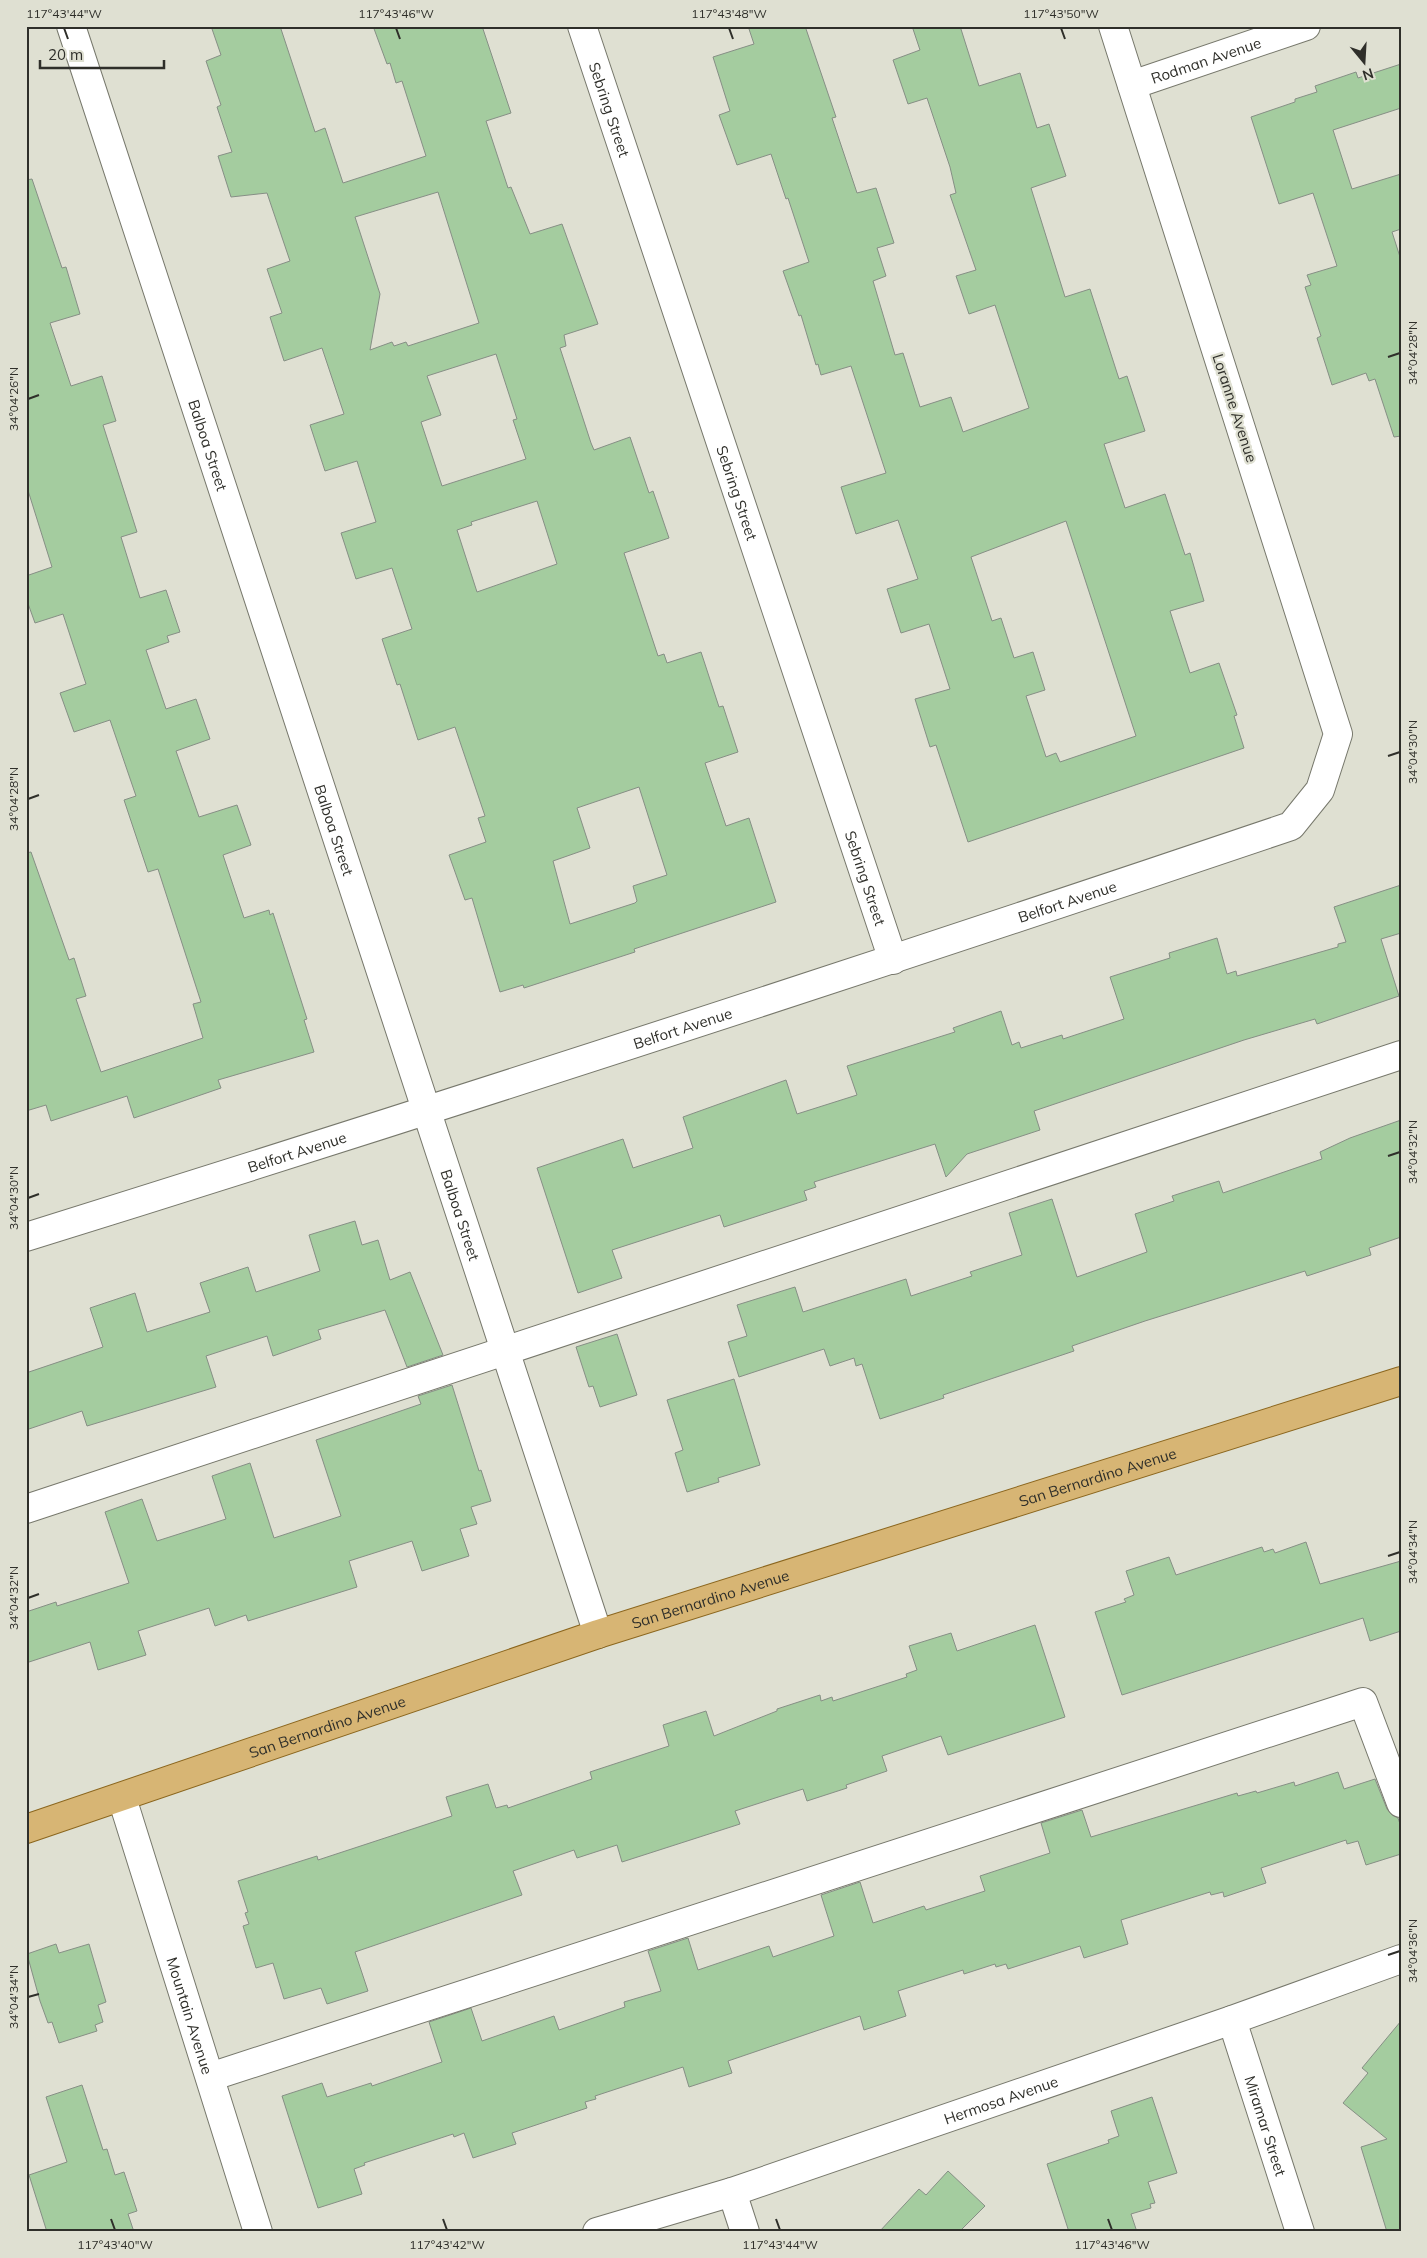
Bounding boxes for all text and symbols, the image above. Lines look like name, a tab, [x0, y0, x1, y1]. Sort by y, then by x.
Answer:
text: 117°43'44"W	[26, 6, 102, 21]
text: 117°43'46"W	[358, 6, 434, 21]
text: 117°43'48"W	[691, 6, 767, 21]
text: 117°43'50"W	[1023, 6, 1099, 21]
street label: Rodman Avenue	[1148, 32, 1263, 87]
scale bar	[40, 38, 164, 70]
north arrow	[1340, 38, 1390, 88]
text: 20 m	[48, 45, 83, 64]
street label: Sebring Street	[585, 60, 634, 159]
text: N	[1360, 64, 1376, 85]
text: 34°04'28"N	[1405, 321, 1420, 385]
street label: Loranne Avenue	[1209, 351, 1261, 465]
text: 34°04'26"N	[6, 367, 21, 431]
street label: Balboa Street	[185, 397, 232, 493]
street label: Sebring Street	[713, 443, 762, 543]
text: 34°04'30"N	[1405, 720, 1420, 784]
text: 34°04'28"N	[6, 767, 21, 831]
street label: Balboa Street	[311, 782, 358, 878]
street label: Sebring Street	[841, 828, 890, 928]
street label: Belfort Avenue	[1015, 876, 1119, 926]
street label: Belfort Avenue	[631, 1003, 734, 1053]
text: 34°04'32"N	[1405, 1120, 1420, 1184]
street label: Belfort Avenue	[245, 1127, 349, 1176]
text: 34°04'30"N	[6, 1166, 21, 1230]
street label: Balboa Street	[437, 1167, 484, 1263]
street label: San Bernardino Avenue	[1016, 1443, 1179, 1510]
text: 34°04'34"N	[1405, 1520, 1420, 1584]
street label: San Bernardino Avenue	[629, 1565, 791, 1632]
text: 34°04'32"N	[6, 1566, 21, 1630]
street label: San Bernardino Avenue	[246, 1691, 408, 1762]
text: 34°04'36"N	[1405, 1919, 1420, 1983]
street label: Mountain Avenue	[163, 1955, 217, 2077]
text: 34°04'34"N	[6, 1965, 21, 2029]
street label: Hermosa Avenue	[941, 2071, 1060, 2128]
street label: Miramar Street	[1241, 2073, 1291, 2178]
text: 117°43'40"W	[77, 2237, 153, 2252]
text: 117°43'42"W	[409, 2237, 485, 2252]
text: 117°43'44"W	[742, 2237, 818, 2252]
text: 117°43'46"W	[1074, 2237, 1150, 2252]

